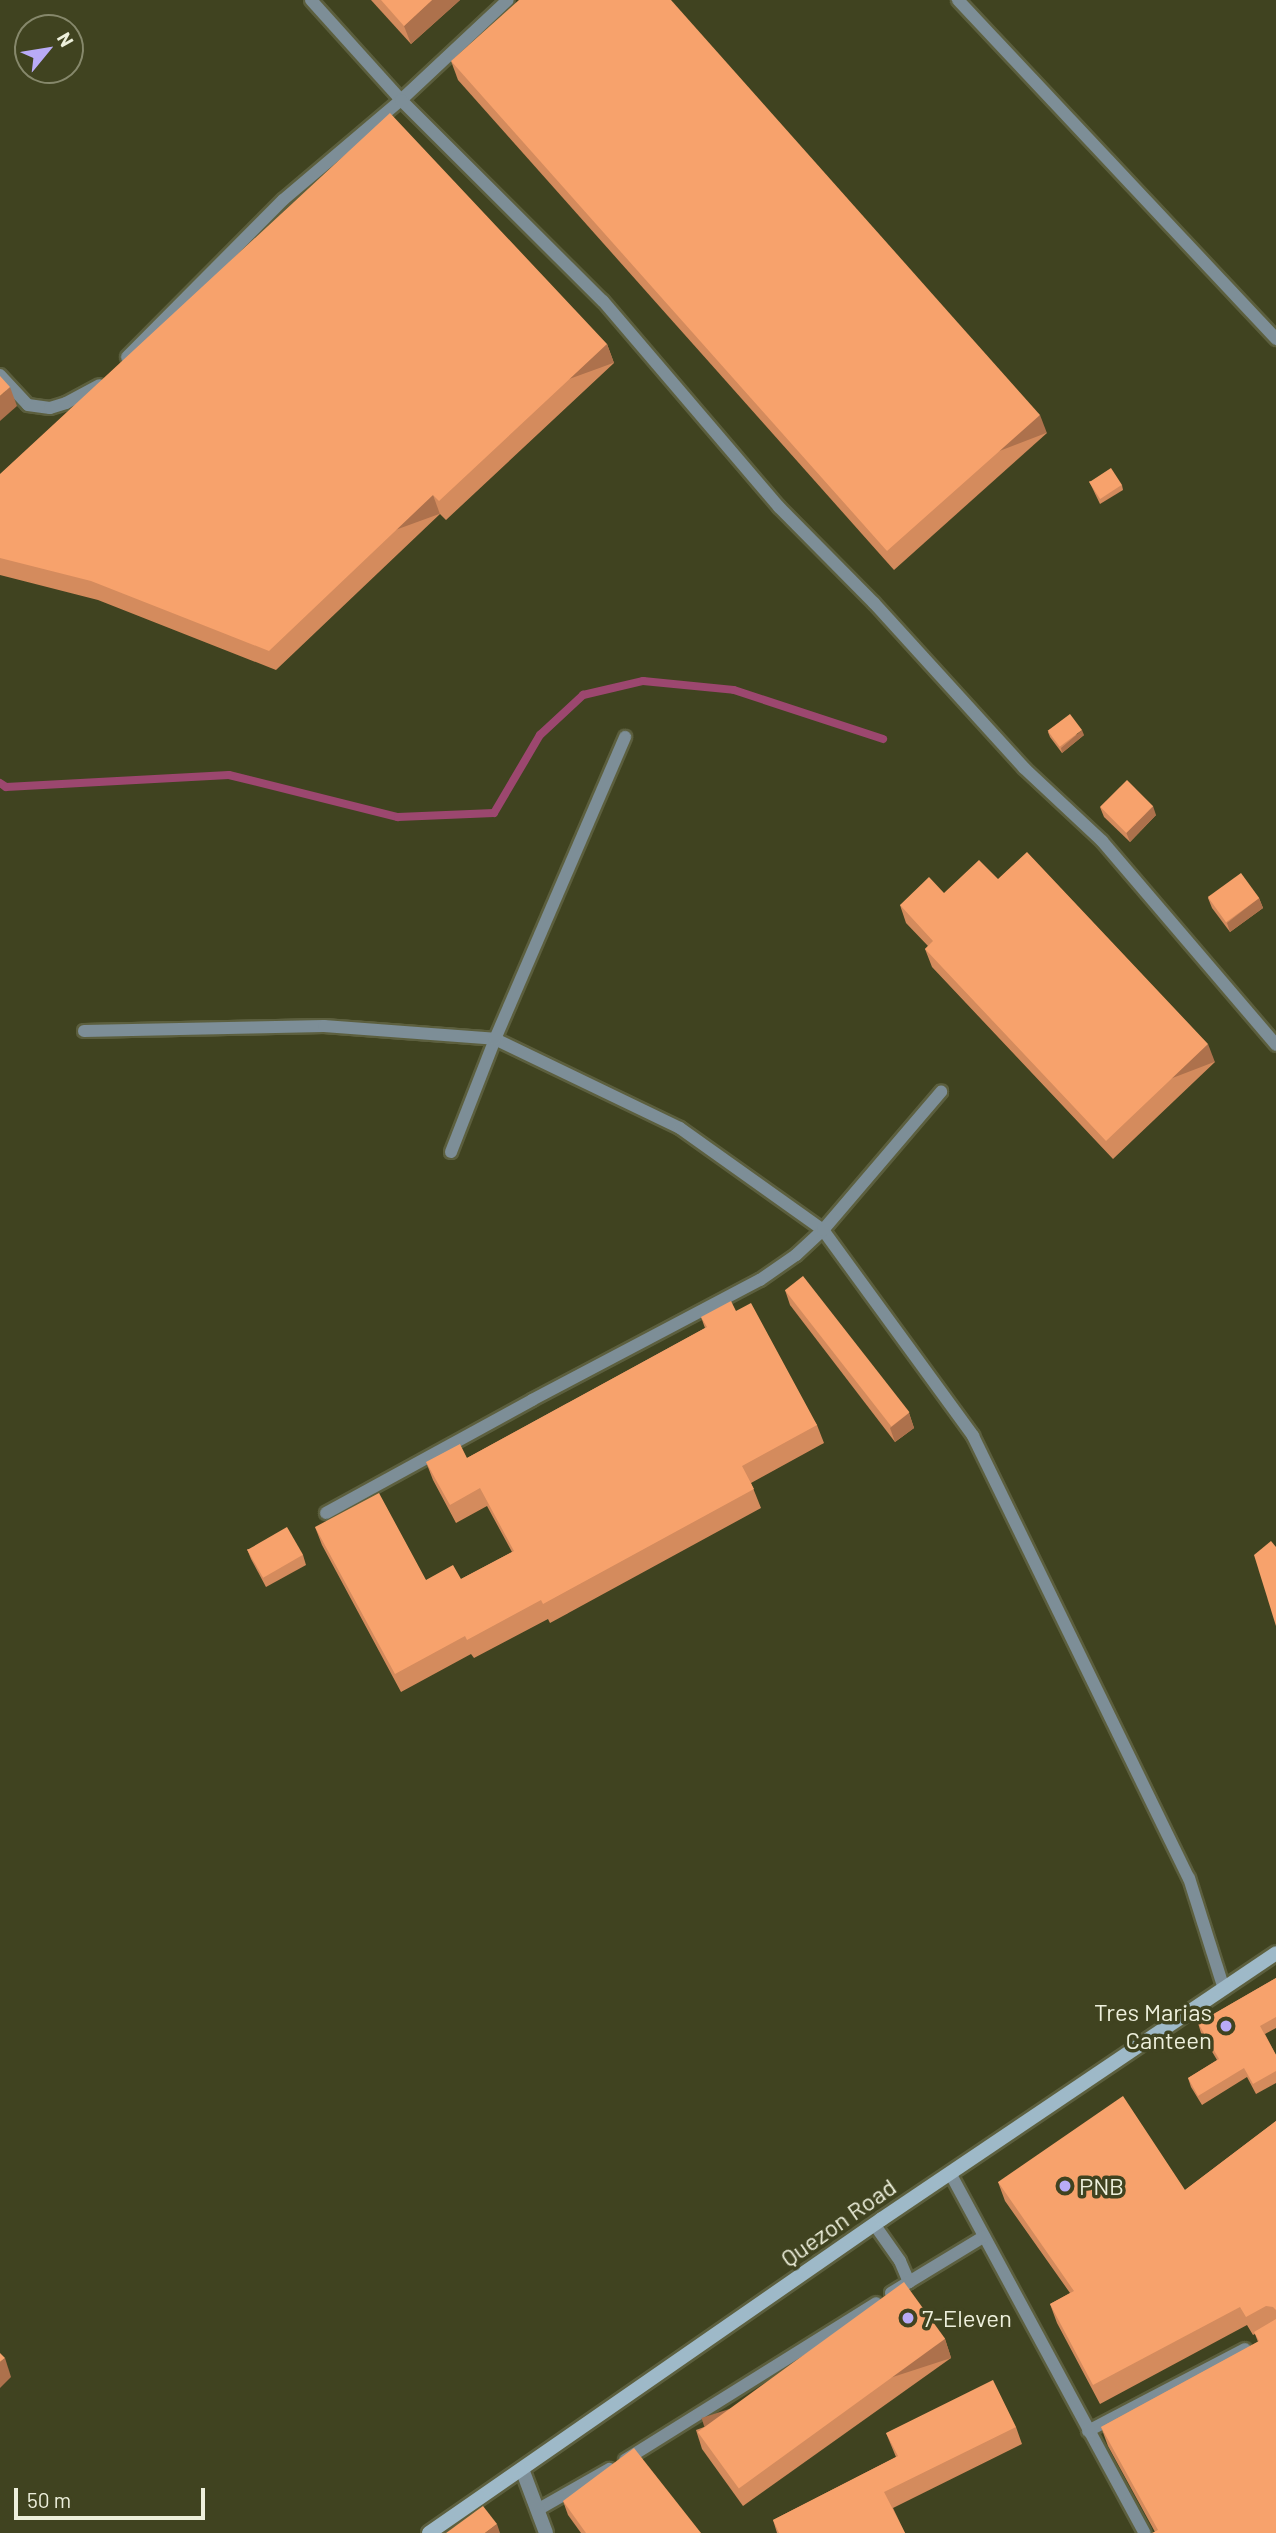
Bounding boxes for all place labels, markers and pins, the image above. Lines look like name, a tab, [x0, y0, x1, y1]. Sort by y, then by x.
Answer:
place label: Tres Marias Canteen	[1094, 1998, 1212, 2054]
marker: Tres Marias Canteen	[1218, 2018, 1234, 2034]
place label: PNB	[1079, 2172, 1124, 2200]
marker: PNB	[1057, 2178, 1073, 2194]
place label: 7-Eleven	[922, 2304, 1012, 2332]
marker: 7-Eleven	[900, 2310, 916, 2326]

